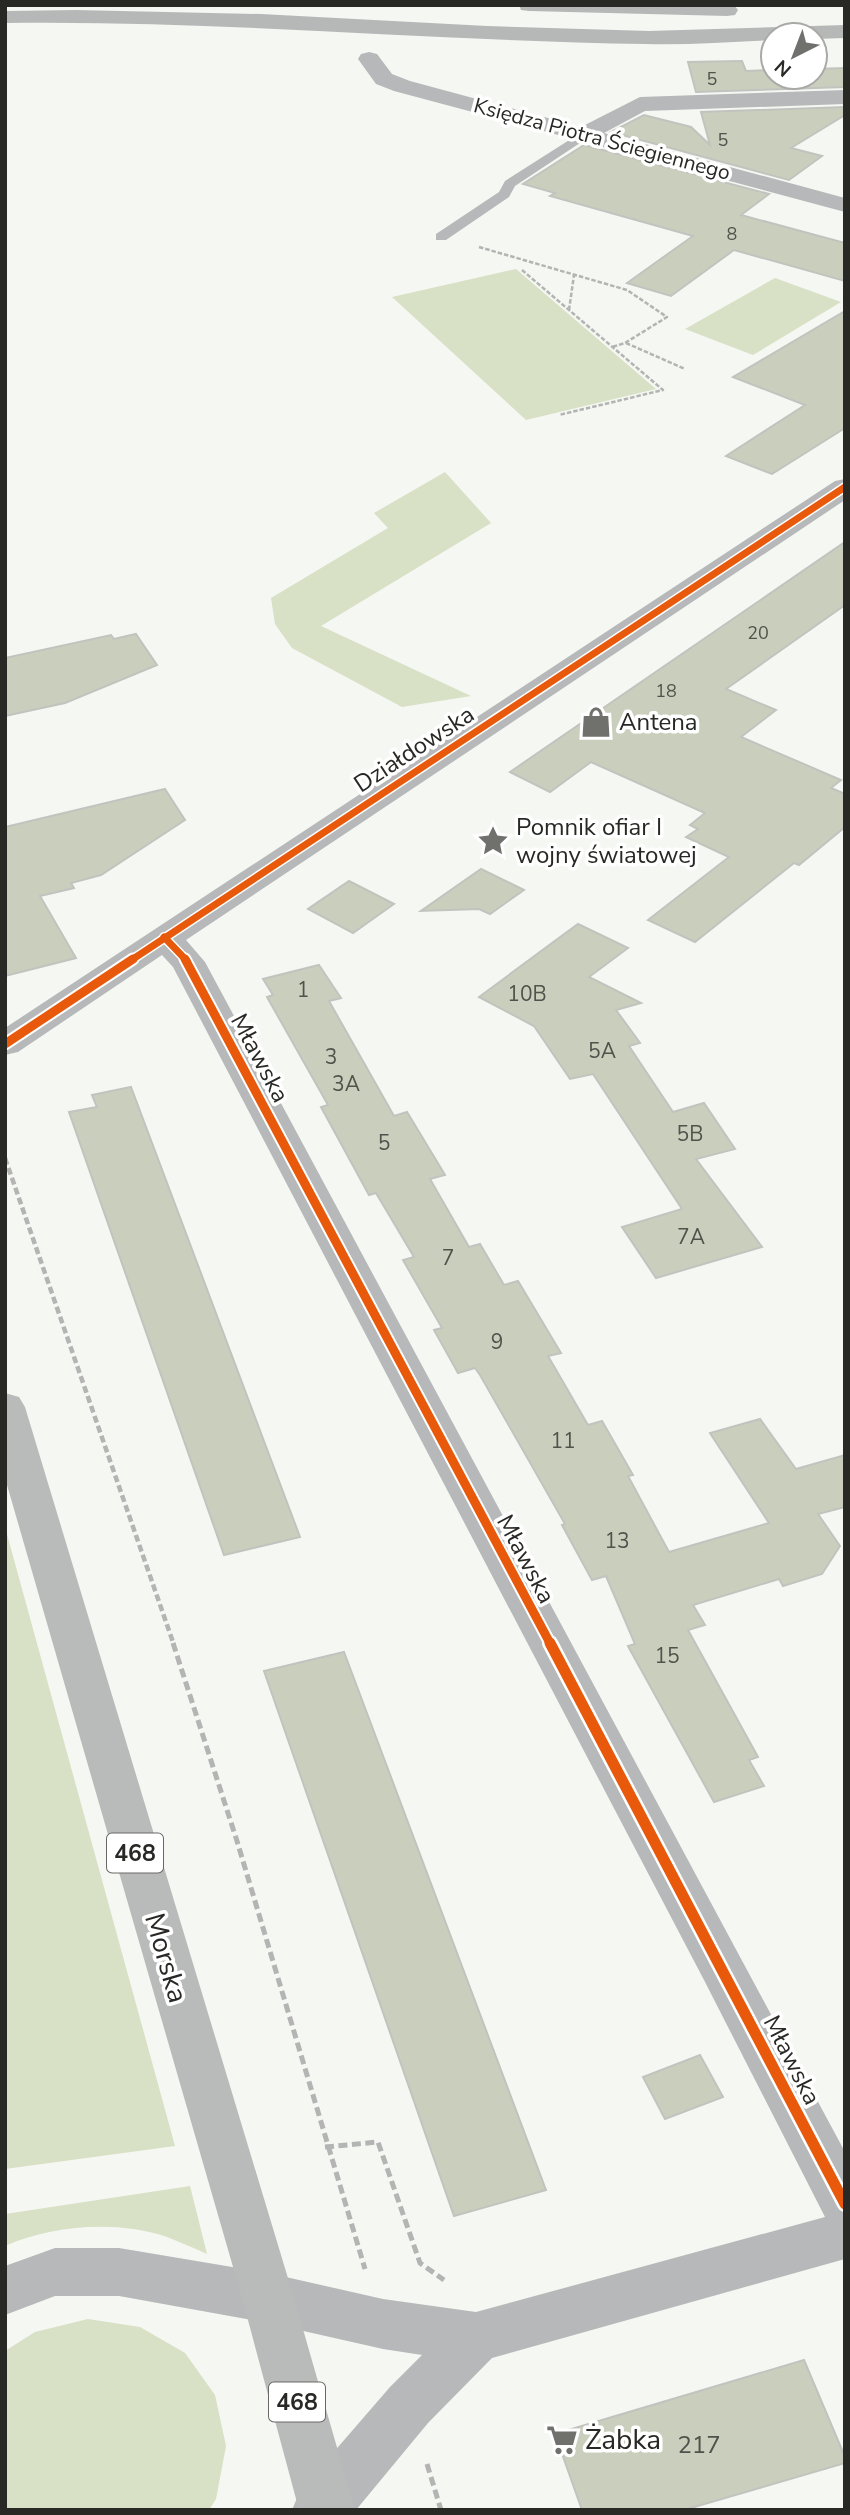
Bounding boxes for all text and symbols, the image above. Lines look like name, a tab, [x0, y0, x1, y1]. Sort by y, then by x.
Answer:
north arrow	[759, 21, 829, 91]
text: N	[769, 53, 797, 82]
house number: 5	[707, 67, 717, 91]
street label: Księdza Piotra Ściegiennego	[471, 91, 733, 187]
house number: 5	[718, 128, 728, 152]
house number: 8	[727, 222, 737, 246]
house number: 20	[747, 621, 769, 645]
house number: 18	[655, 679, 677, 703]
street label: Działdowska	[348, 698, 480, 800]
shop icon: Antena	[579, 705, 613, 739]
place label: Antena	[619, 706, 698, 738]
place label: Pomnik ofiar I wojny światowej	[516, 811, 697, 871]
place icon: Pomnik ofiar I wojny światowej	[476, 824, 510, 858]
house number: 1	[297, 976, 309, 1004]
house number: 10B	[507, 980, 547, 1008]
street label: Mławska	[223, 1008, 297, 1108]
house number: 5A	[588, 1037, 616, 1065]
house number: 3	[325, 1043, 337, 1071]
house number: 3A	[332, 1070, 360, 1098]
house number: 5B	[677, 1120, 703, 1148]
house number: 5	[378, 1129, 390, 1157]
house number: 7A	[677, 1223, 705, 1251]
house number: 7	[442, 1244, 454, 1272]
house number: 9	[491, 1328, 503, 1356]
house number: 11	[550, 1427, 576, 1455]
street label: Mławska	[489, 1509, 563, 1609]
house number: 13	[604, 1527, 630, 1555]
house number: 15	[654, 1642, 680, 1670]
road number: 468	[107, 1834, 163, 1872]
street label: Morska	[135, 1909, 197, 2007]
street label: Mławska	[756, 2010, 828, 2110]
road number: 468	[269, 2382, 325, 2422]
place label: Żabka	[585, 2421, 661, 2459]
supermarket icon: Żabka	[545, 2423, 579, 2457]
house number: 217	[677, 2429, 721, 2461]

